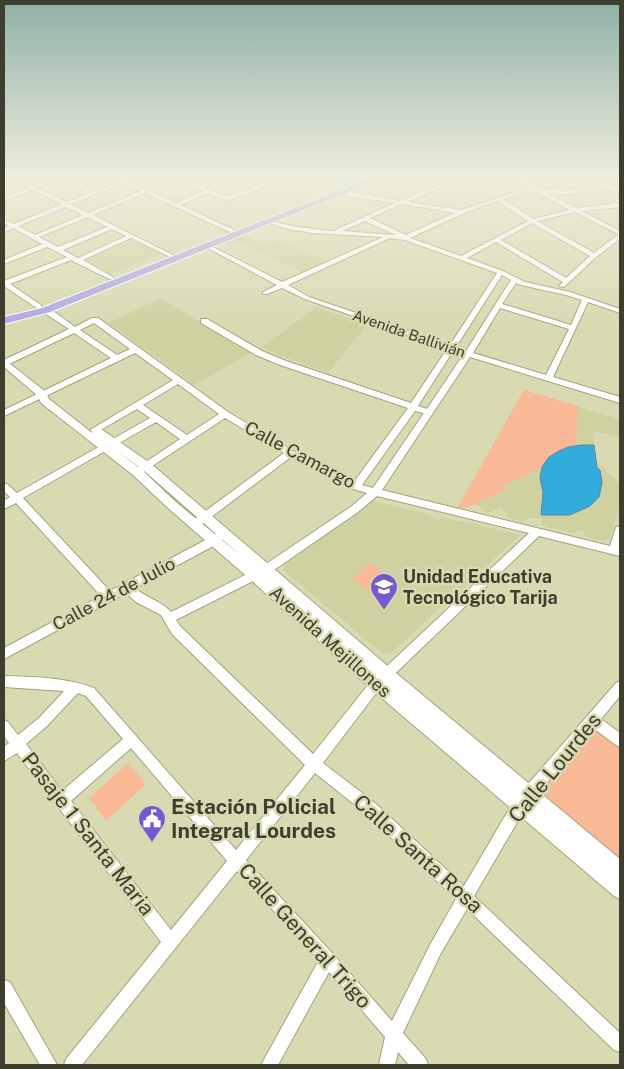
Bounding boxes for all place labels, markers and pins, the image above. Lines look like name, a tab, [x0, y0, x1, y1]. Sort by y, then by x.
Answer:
place label: Unidad Educativa Tecnológico Tarija	[403, 566, 558, 608]
school or university icon: Unidad Educativa Tecnológico Tarija	[369, 572, 399, 611]
place label: Estación Policial Integral Lourdes	[171, 794, 336, 843]
public building icon: Estación Policial Integral Lourdes	[137, 804, 167, 843]

